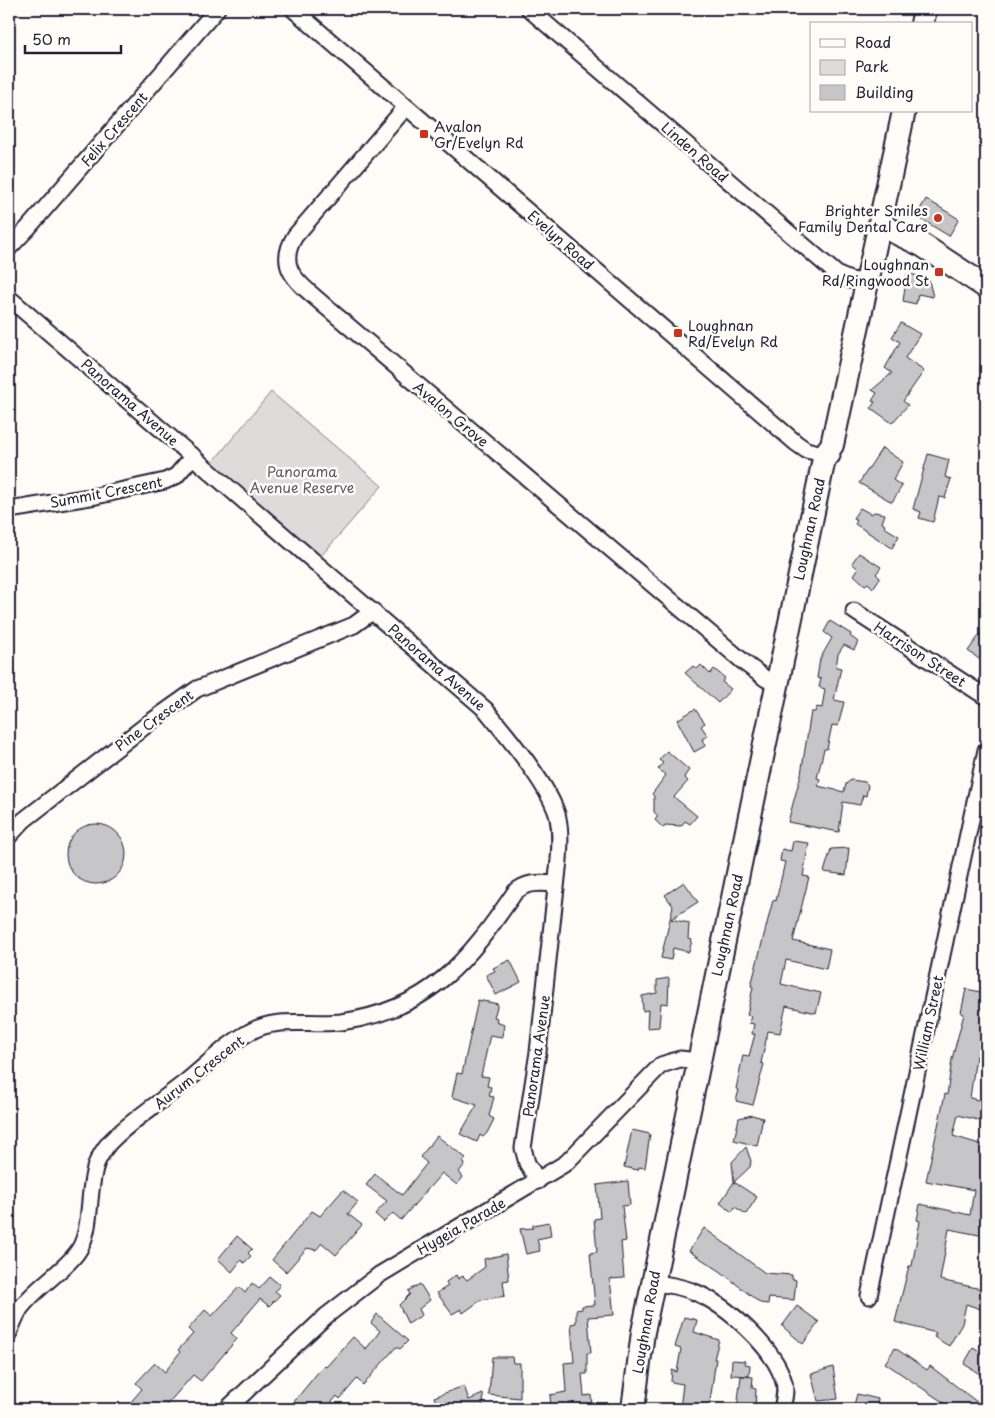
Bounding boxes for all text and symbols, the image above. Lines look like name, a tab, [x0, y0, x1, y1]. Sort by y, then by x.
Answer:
scale bar	[25, 22, 121, 54]
legend	[810, 22, 972, 112]
text: 50 m	[32, 27, 71, 50]
text: Road	[855, 30, 891, 53]
text: Park	[855, 54, 889, 77]
text: Building	[855, 80, 914, 103]
street label: Felix Crescent	[76, 87, 153, 171]
place label: Avalon Gr/Evelyn Rd	[434, 116, 524, 153]
street label: Linden Road	[657, 117, 733, 187]
marker: Avalon Gr/Evelyn Rd	[418, 128, 430, 140]
place label: Brighter Smiles Family Dental Care	[798, 200, 928, 237]
street label: Evelyn Road	[523, 205, 599, 275]
marker: Brighter Smiles Family Dental Care	[932, 212, 944, 224]
place label: Loughnan Rd/Ringwood St	[822, 254, 929, 291]
marker: Loughnan Rd/Ringwood St	[933, 266, 945, 278]
place label: Loughnan Rd/Evelyn Rd	[688, 315, 778, 352]
marker: Loughnan Rd/Evelyn Rd	[672, 327, 684, 339]
street label: Panorama Avenue	[77, 354, 183, 450]
street label: Avalon Grove	[409, 376, 493, 452]
park label: Panorama Avenue Reserve	[250, 461, 354, 498]
street label: Summit Crescent	[48, 471, 164, 513]
street label: Loughnan Road	[788, 476, 830, 582]
street label: Harrison Street	[870, 616, 970, 692]
street label: Panorama Avenue	[384, 619, 490, 715]
street label: Pine Crescent	[110, 684, 198, 756]
street label: Loughnan Road	[706, 872, 748, 978]
street label: William Street	[908, 973, 948, 1073]
street label: Panorama Avenue	[517, 994, 555, 1118]
street label: Aurum Crescent	[149, 1030, 249, 1114]
street label: Hygeia Parade	[413, 1192, 509, 1260]
street label: Loughnan Road	[627, 1269, 665, 1375]

